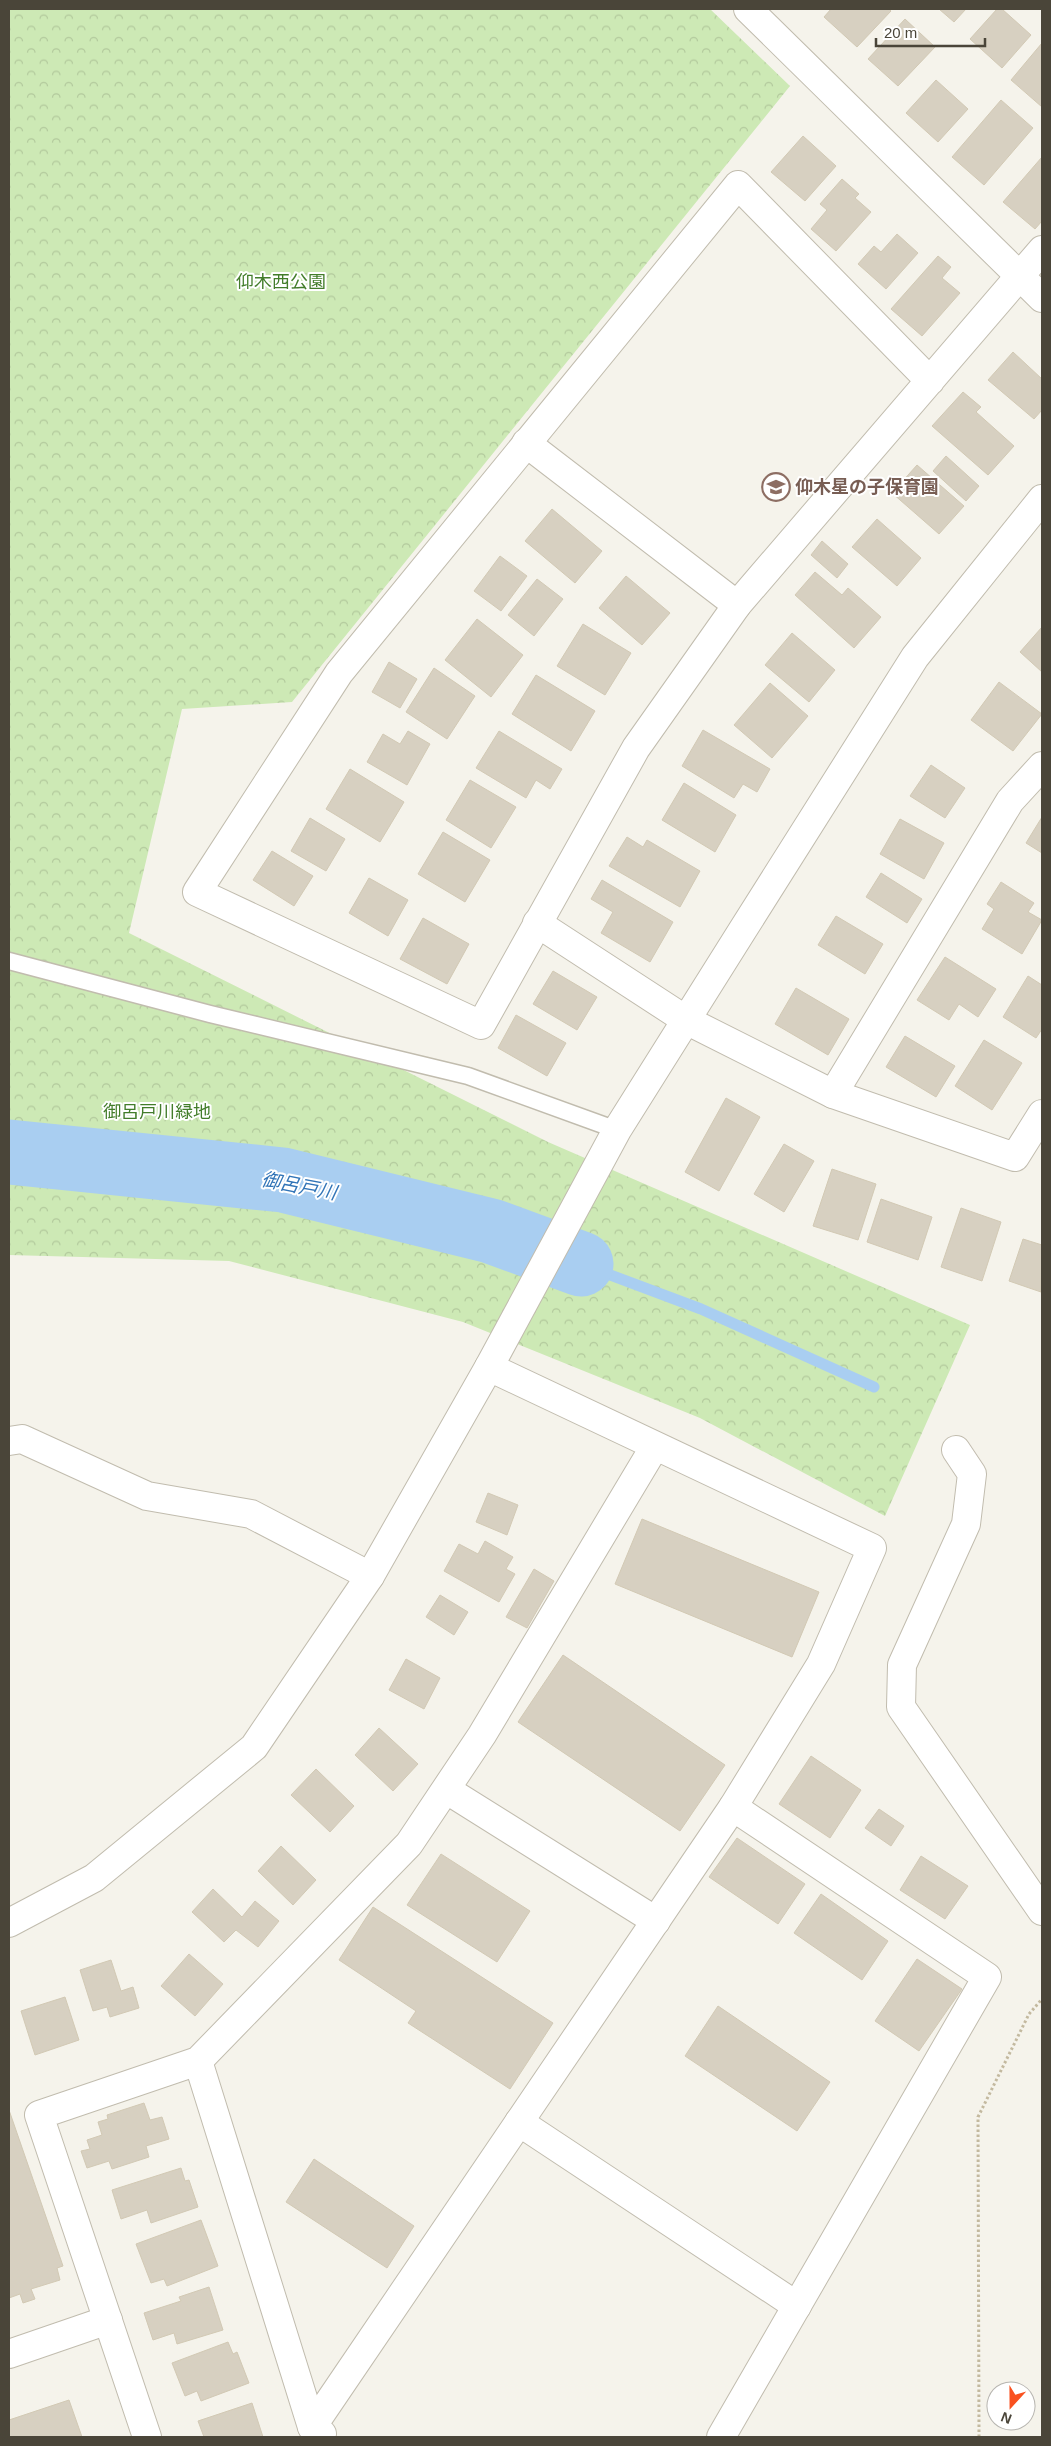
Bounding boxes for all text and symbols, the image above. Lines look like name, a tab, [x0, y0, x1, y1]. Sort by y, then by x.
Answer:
scale bar	[876, 15, 985, 47]
text: 20 m	[884, 24, 917, 41]
park label: 仰木西公園	[236, 272, 326, 292]
school or university icon: 仰木星の子保育園	[761, 472, 791, 502]
place label: 仰木星の子保育園	[795, 477, 939, 497]
park label: 御呂戸川緑地	[103, 1102, 211, 1122]
water label: 御呂戸川	[260, 1168, 340, 1204]
north arrow	[986, 2381, 1036, 2431]
text: N	[999, 2409, 1014, 2427]

